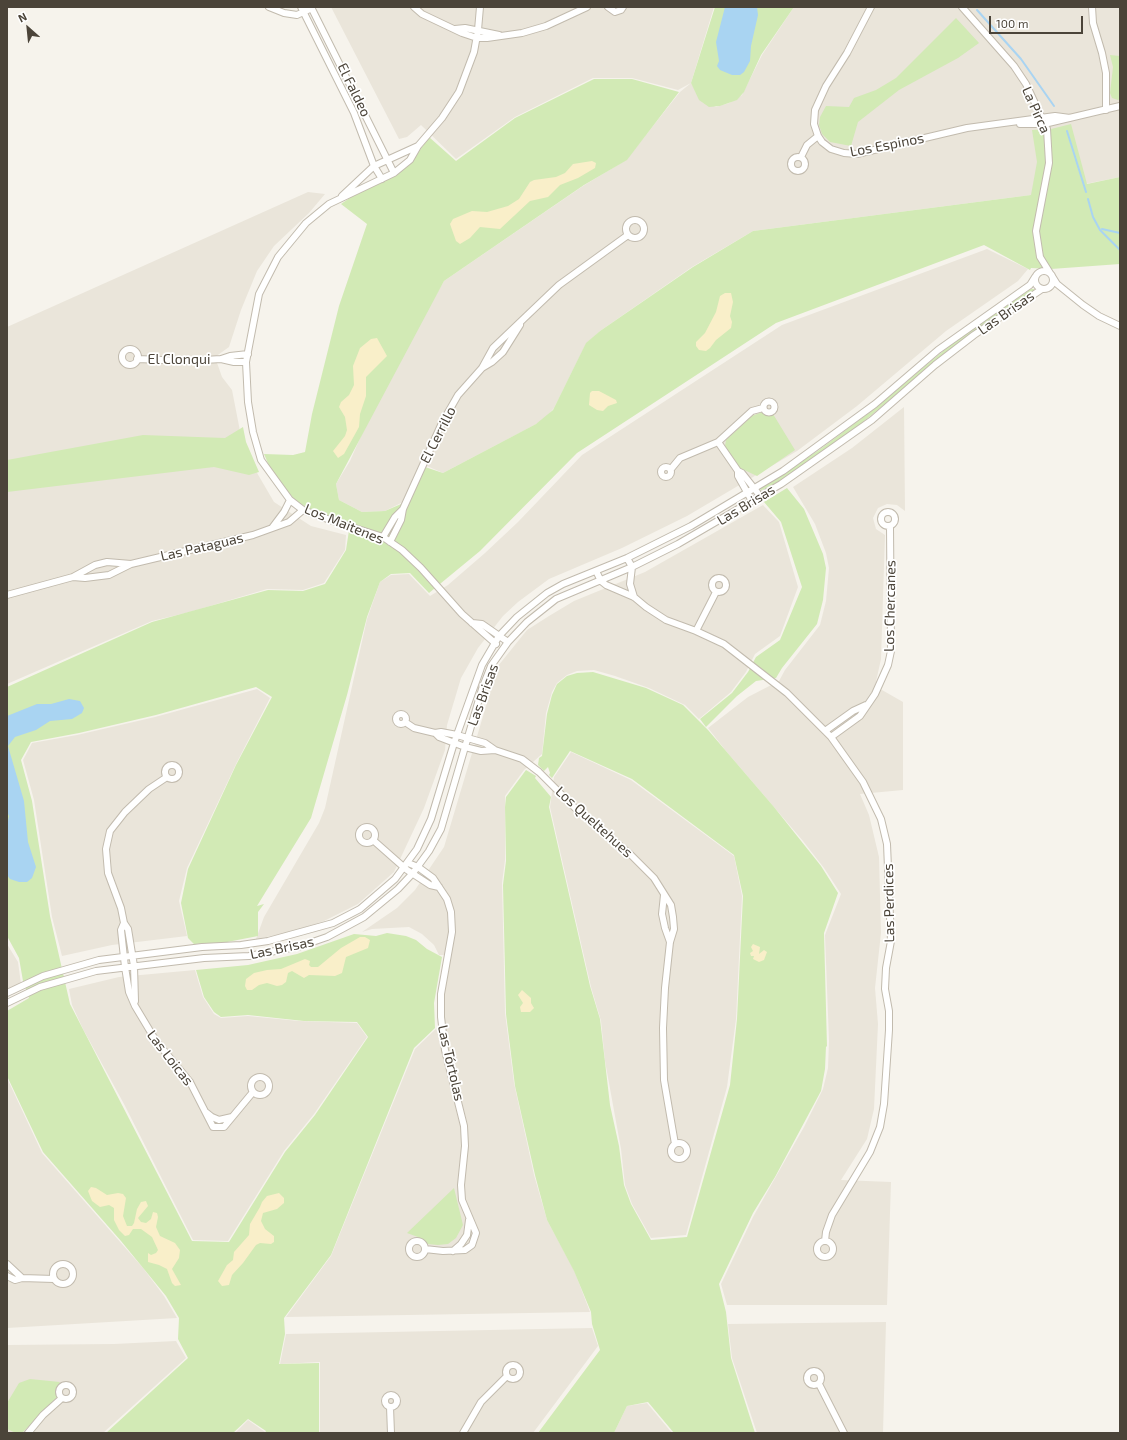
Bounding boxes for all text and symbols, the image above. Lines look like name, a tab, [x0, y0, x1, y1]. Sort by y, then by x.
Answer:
north arrow	[8, 8, 48, 48]
scale bar	[991, 8, 1085, 34]
text: N	[16, 9, 29, 24]
text: 100 m	[996, 16, 1028, 30]
street label: El Faldeo	[334, 60, 374, 120]
street label: La Pirca	[1018, 84, 1054, 136]
street label: Los Espinos	[849, 130, 925, 160]
street label: Las Brisas	[975, 288, 1037, 338]
street label: El Clonqui	[148, 351, 210, 367]
street label: El Cerrillo	[417, 404, 459, 466]
street label: Las Brisas	[714, 481, 778, 529]
street label: Los Maitenes	[302, 500, 386, 548]
street label: Las Pataguas	[159, 529, 245, 565]
street label: Los Chercanes	[881, 560, 899, 652]
street label: Las Brisas	[464, 662, 502, 728]
street label: Los Queltehues	[552, 783, 636, 861]
street label: Las Perdices	[880, 863, 898, 943]
street label: Las Brisas	[249, 933, 315, 963]
street label: Las Tórtolas	[434, 1023, 468, 1103]
street label: Las Loicas	[143, 1027, 197, 1089]

